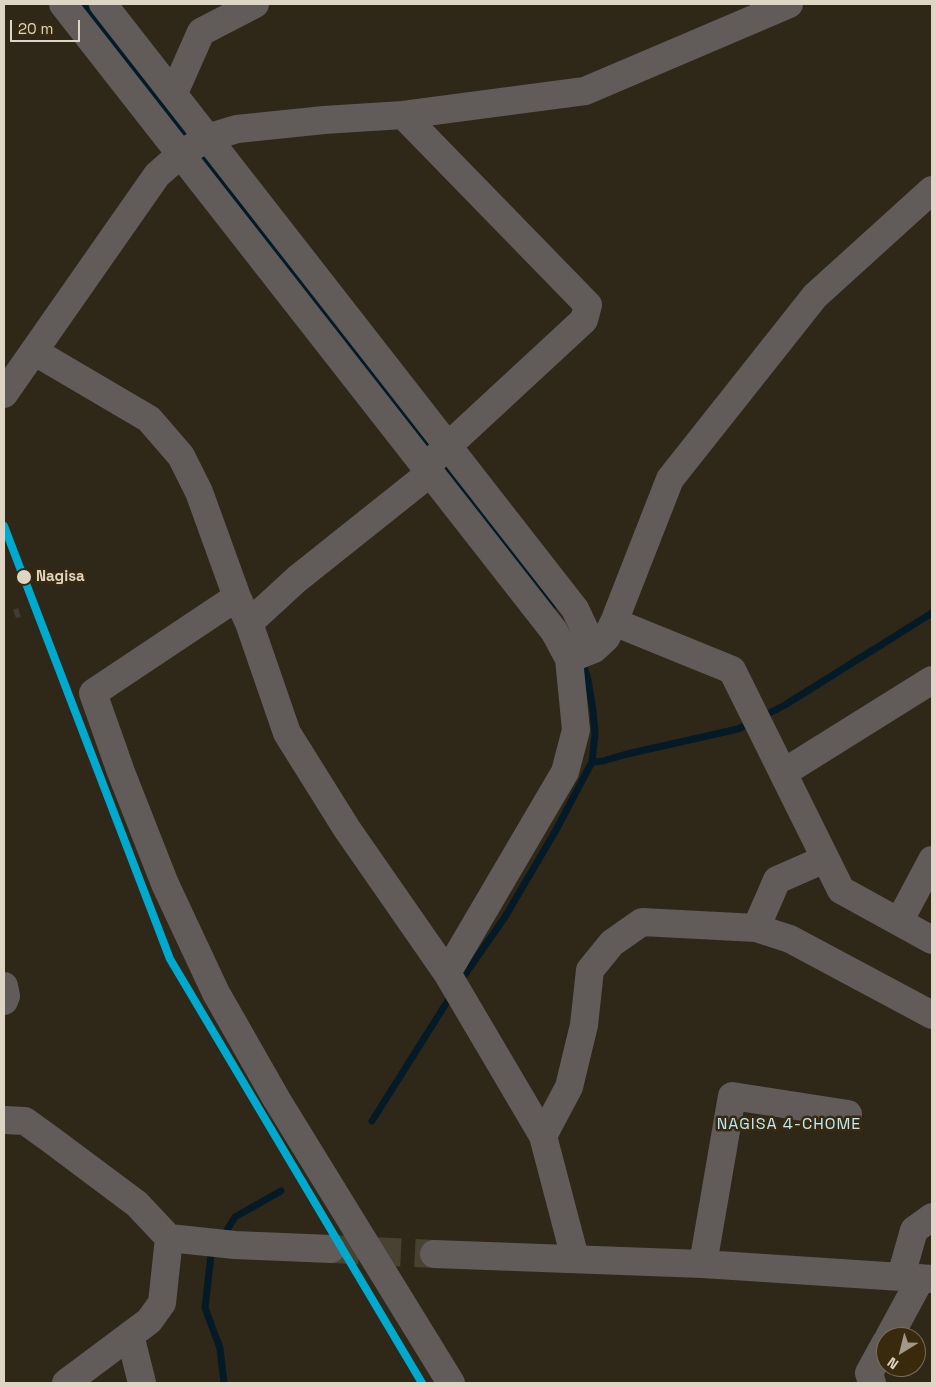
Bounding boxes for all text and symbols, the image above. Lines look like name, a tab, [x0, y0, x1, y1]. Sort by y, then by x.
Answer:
scale bar	[12, 10, 82, 42]
text: 20 m	[18, 19, 53, 38]
marker: Nagisa	[15, 568, 33, 586]
place label: Nagisa	[36, 568, 85, 586]
district label: NAGISA 4-CHOME	[715, 1115, 863, 1135]
north arrow	[876, 1327, 926, 1377]
text: N	[884, 1353, 902, 1373]

